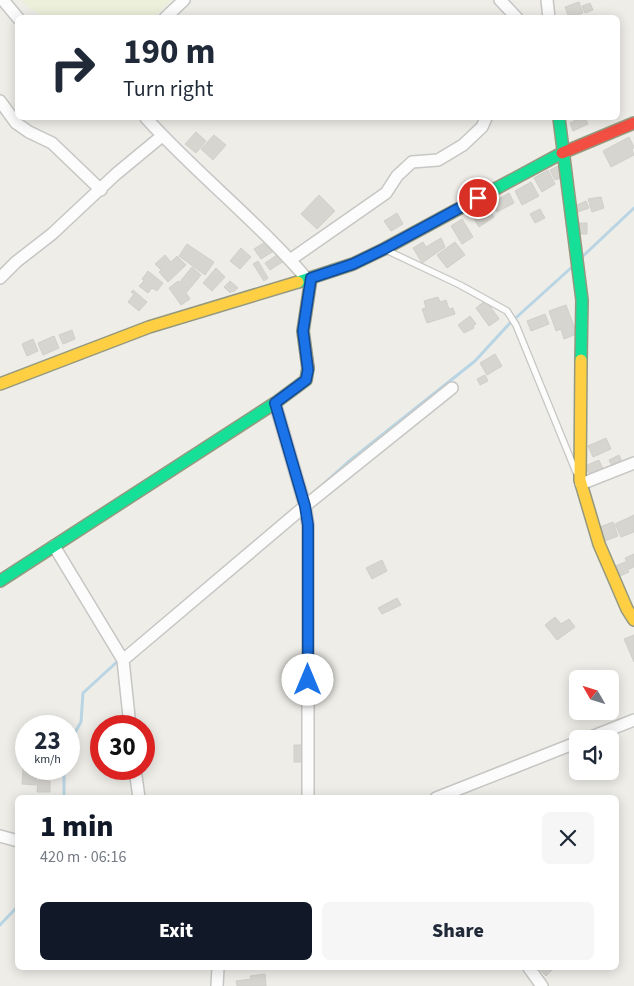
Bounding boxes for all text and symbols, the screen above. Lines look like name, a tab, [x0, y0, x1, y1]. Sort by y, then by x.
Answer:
text: 190 m	[123, 27, 215, 77]
icon: right	[40, 35, 105, 100]
text: Turn right	[123, 73, 213, 105]
pin	[457, 177, 499, 219]
icon: arrive	[464, 184, 492, 212]
position arrow	[281, 653, 333, 705]
north arrow	[569, 670, 619, 720]
map controls	[569, 670, 619, 780]
speed limit sign: 30	[90, 715, 155, 780]
text: 23	[34, 723, 61, 759]
button: sound	[569, 730, 619, 780]
text: km/h	[34, 751, 61, 768]
text: 1 min	[40, 805, 114, 848]
button: close	[542, 812, 594, 864]
text: 420 m · 06:16	[40, 846, 127, 868]
button: Exit	[40, 902, 312, 960]
button: Share	[322, 902, 594, 960]

